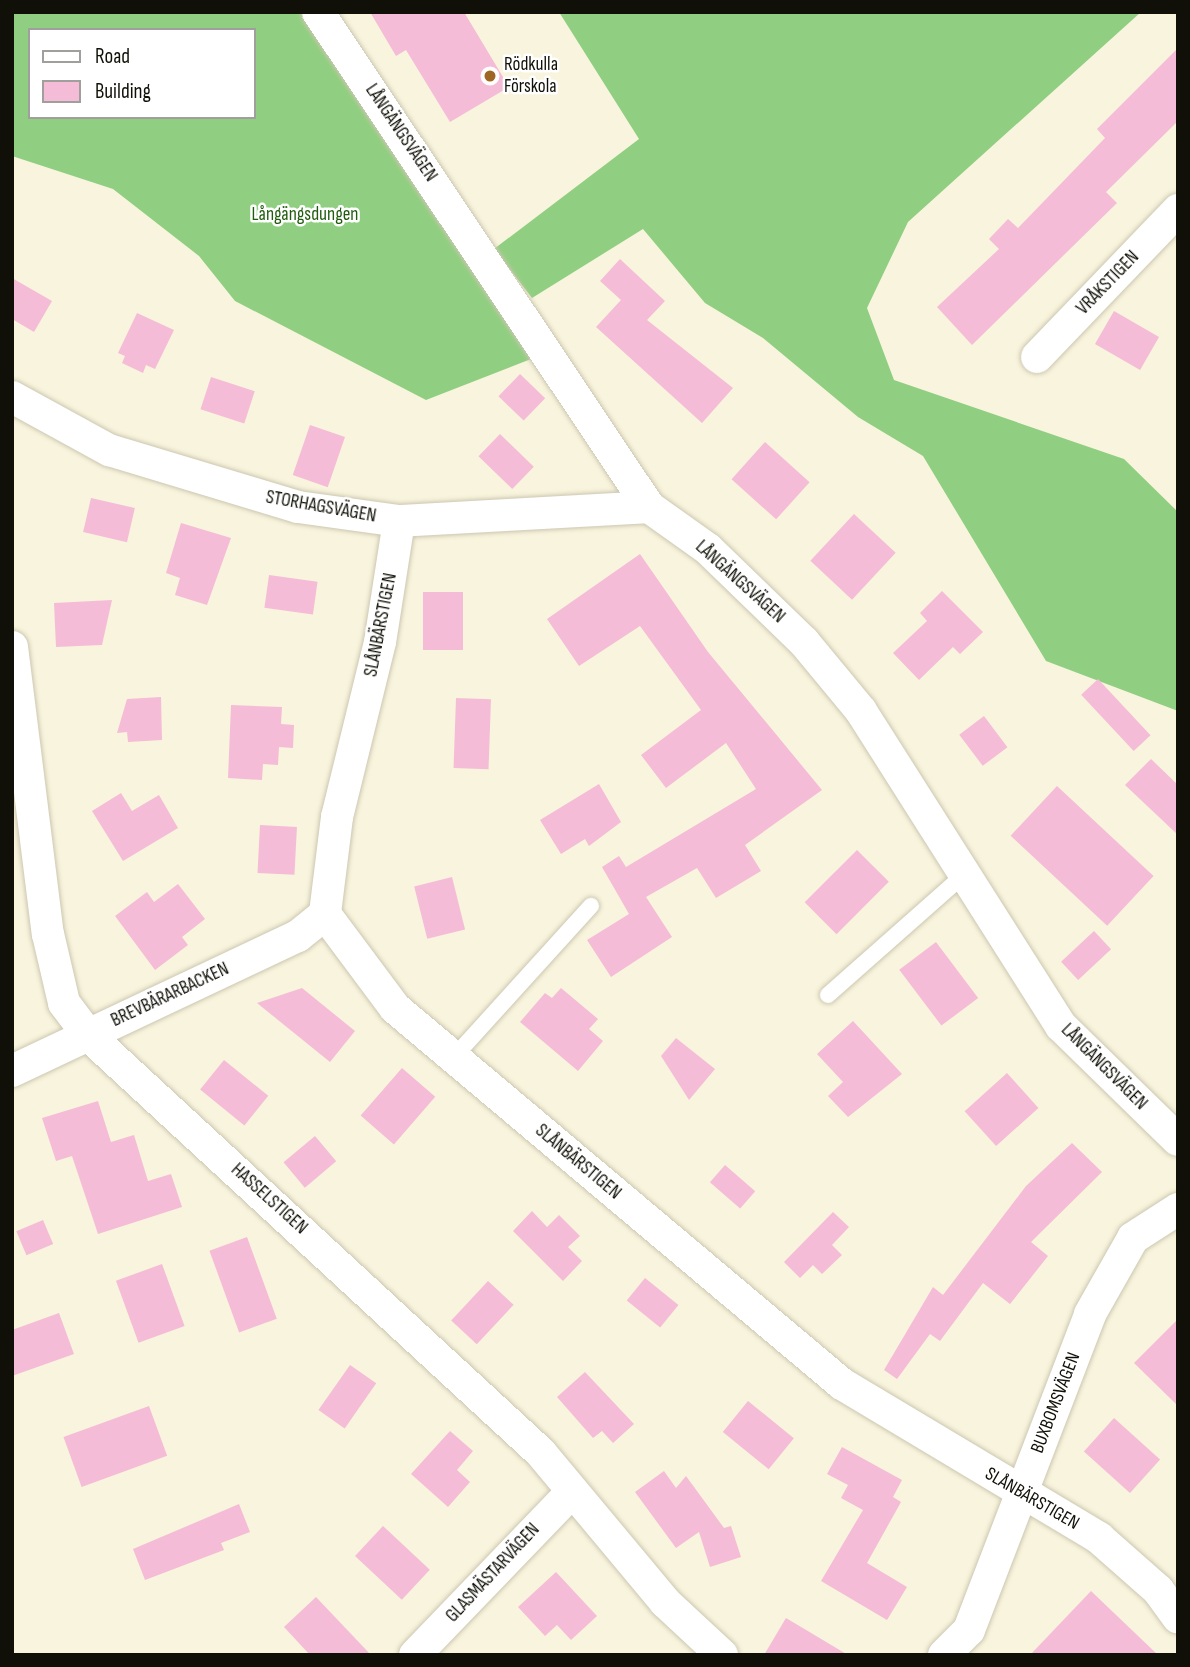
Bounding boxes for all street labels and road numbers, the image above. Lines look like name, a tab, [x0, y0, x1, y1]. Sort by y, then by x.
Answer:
street label: LÅNGÄNGSVÄGEN	[360, 80, 442, 186]
street label: VRÅKSTIGEN	[1072, 246, 1144, 320]
street label: STORHAGSVÄGEN	[264, 486, 378, 528]
street label: LÅNGÄNGSVÄGEN	[690, 536, 790, 628]
street label: SLÅNBÄRSTIGEN	[360, 571, 402, 679]
street label: BREVBÄRARBACKEN	[107, 958, 233, 1032]
street label: LÅNGÄNGSVÄGEN	[1056, 1019, 1152, 1115]
street label: SLÅNBÄRSTIGEN	[530, 1119, 626, 1205]
street label: HASSELSTIGEN	[226, 1159, 312, 1239]
street label: BUXBOMSVÄGEN	[1026, 1349, 1086, 1457]
street label: SLÅNBÄRSTIGEN	[981, 1463, 1083, 1535]
street label: GLASMÄSTARVÄGEN	[441, 1519, 545, 1627]

